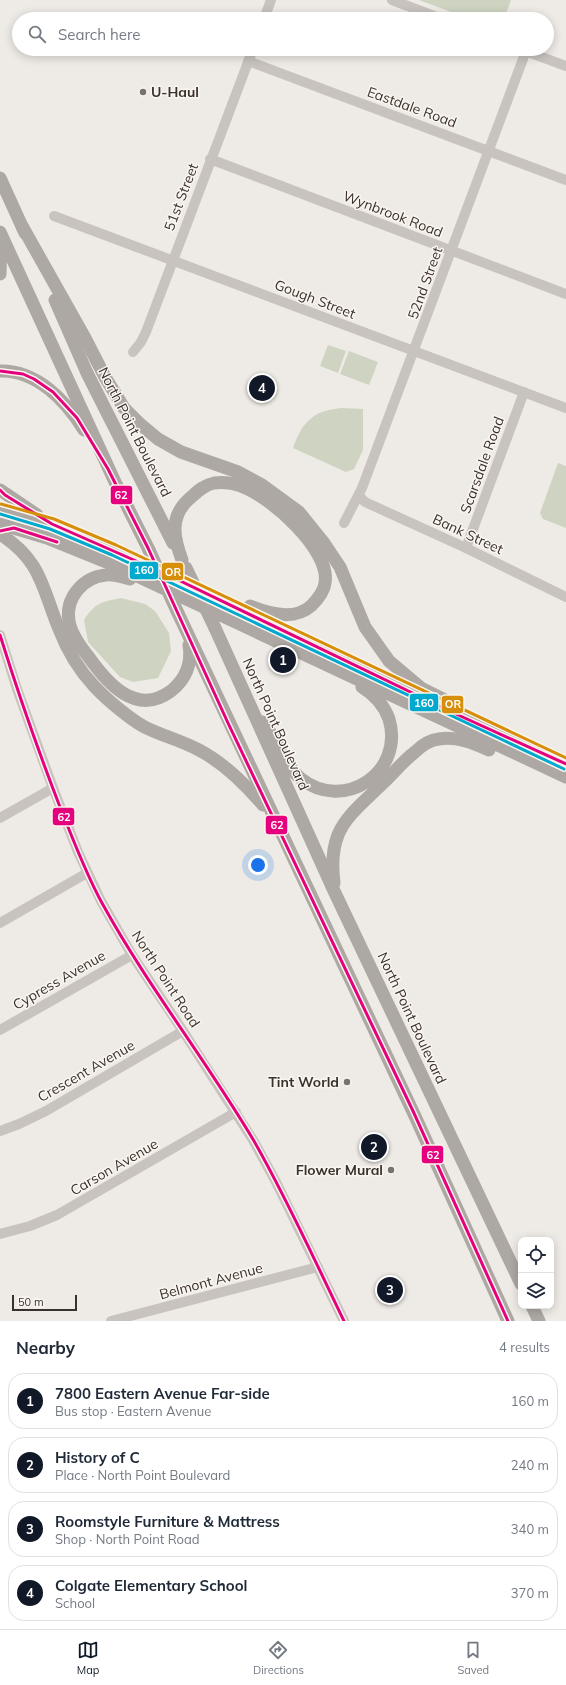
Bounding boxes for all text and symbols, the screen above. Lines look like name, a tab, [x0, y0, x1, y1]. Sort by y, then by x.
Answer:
search box	[12, 12, 554, 56]
icon: search	[26, 23, 48, 45]
text: Search here	[58, 25, 140, 44]
street label: Eastdale Road	[365, 82, 459, 132]
place label: U-Haul	[151, 83, 199, 101]
marker: U-Haul	[138, 87, 148, 97]
street label: 51st Street	[160, 161, 202, 233]
street label: Wynbrook Road	[341, 187, 445, 241]
street label: 52nd Street	[404, 244, 446, 322]
street label: Gough Street	[272, 275, 358, 323]
street label: North Point Boulevard	[94, 364, 176, 500]
pin: 4	[249, 373, 275, 403]
street label: Scarsdale Road	[456, 414, 508, 516]
line badge: 62	[110, 485, 133, 505]
text: 62	[114, 488, 128, 502]
street label: Bank Street	[430, 510, 506, 558]
line badge: 160	[129, 561, 159, 580]
line badge: OR	[161, 562, 184, 581]
text: 160	[134, 563, 154, 577]
text: OR	[165, 565, 181, 579]
pin: 1	[270, 645, 296, 675]
street label: North Point Boulevard	[239, 655, 313, 793]
line badge: 160	[409, 693, 439, 712]
line badge: OR	[441, 695, 464, 714]
text: 160	[414, 696, 434, 710]
text: OR	[445, 697, 461, 711]
line badge: 62	[52, 807, 75, 826]
text: 62	[57, 810, 71, 824]
line badge: 62	[265, 815, 288, 835]
text: 62	[270, 818, 284, 832]
your location	[248, 855, 268, 875]
street label: North Point Road	[128, 927, 204, 1031]
street label: Cypress Avenue	[9, 946, 109, 1014]
street label: North Point Boulevard	[374, 949, 450, 1087]
street label: Crescent Avenue	[34, 1036, 138, 1106]
place label: Tint World	[268, 1073, 339, 1091]
marker: Tint World	[342, 1077, 352, 1087]
pin: 2	[361, 1132, 387, 1162]
street label: Carson Avenue	[67, 1135, 161, 1199]
line badge: 62	[421, 1145, 444, 1164]
text: 62	[426, 1148, 440, 1162]
place label: Flower Mural	[296, 1161, 383, 1179]
marker: Flower Mural	[386, 1165, 396, 1175]
map controls	[518, 1237, 554, 1309]
button: locate	[518, 1237, 554, 1273]
street label: Belmont Avenue	[157, 1259, 265, 1303]
button: layers	[518, 1273, 554, 1309]
pin: 3	[377, 1275, 403, 1305]
scale bar	[12, 1293, 77, 1312]
text: 50 m	[18, 1295, 44, 1309]
text: Nearby	[16, 1337, 75, 1358]
text: 4 results	[499, 1339, 550, 1355]
text: 7800 Eastern Avenue Far-side	[55, 1384, 270, 1403]
text: 1	[26, 1393, 34, 1409]
text: 160 m	[511, 1393, 549, 1409]
text: Bus stop · Eastern Avenue	[55, 1403, 211, 1419]
text: History of C	[55, 1448, 140, 1467]
text: 2	[26, 1457, 34, 1473]
text: 240 m	[511, 1457, 549, 1473]
text: Place · North Point Boulevard	[55, 1467, 230, 1483]
text: Roomstyle Furniture & Mattress	[55, 1512, 280, 1531]
text: 3	[26, 1521, 34, 1537]
text: 340 m	[511, 1521, 549, 1537]
text: Shop · North Point Road	[55, 1531, 200, 1547]
text: Colgate Elementary School	[55, 1576, 247, 1595]
text: 4	[26, 1585, 34, 1601]
text: 370 m	[511, 1585, 549, 1601]
text: School	[55, 1595, 95, 1611]
tab: Map	[77, 1639, 99, 1677]
tab: Directions	[253, 1639, 304, 1677]
tab: Saved	[457, 1639, 489, 1677]

